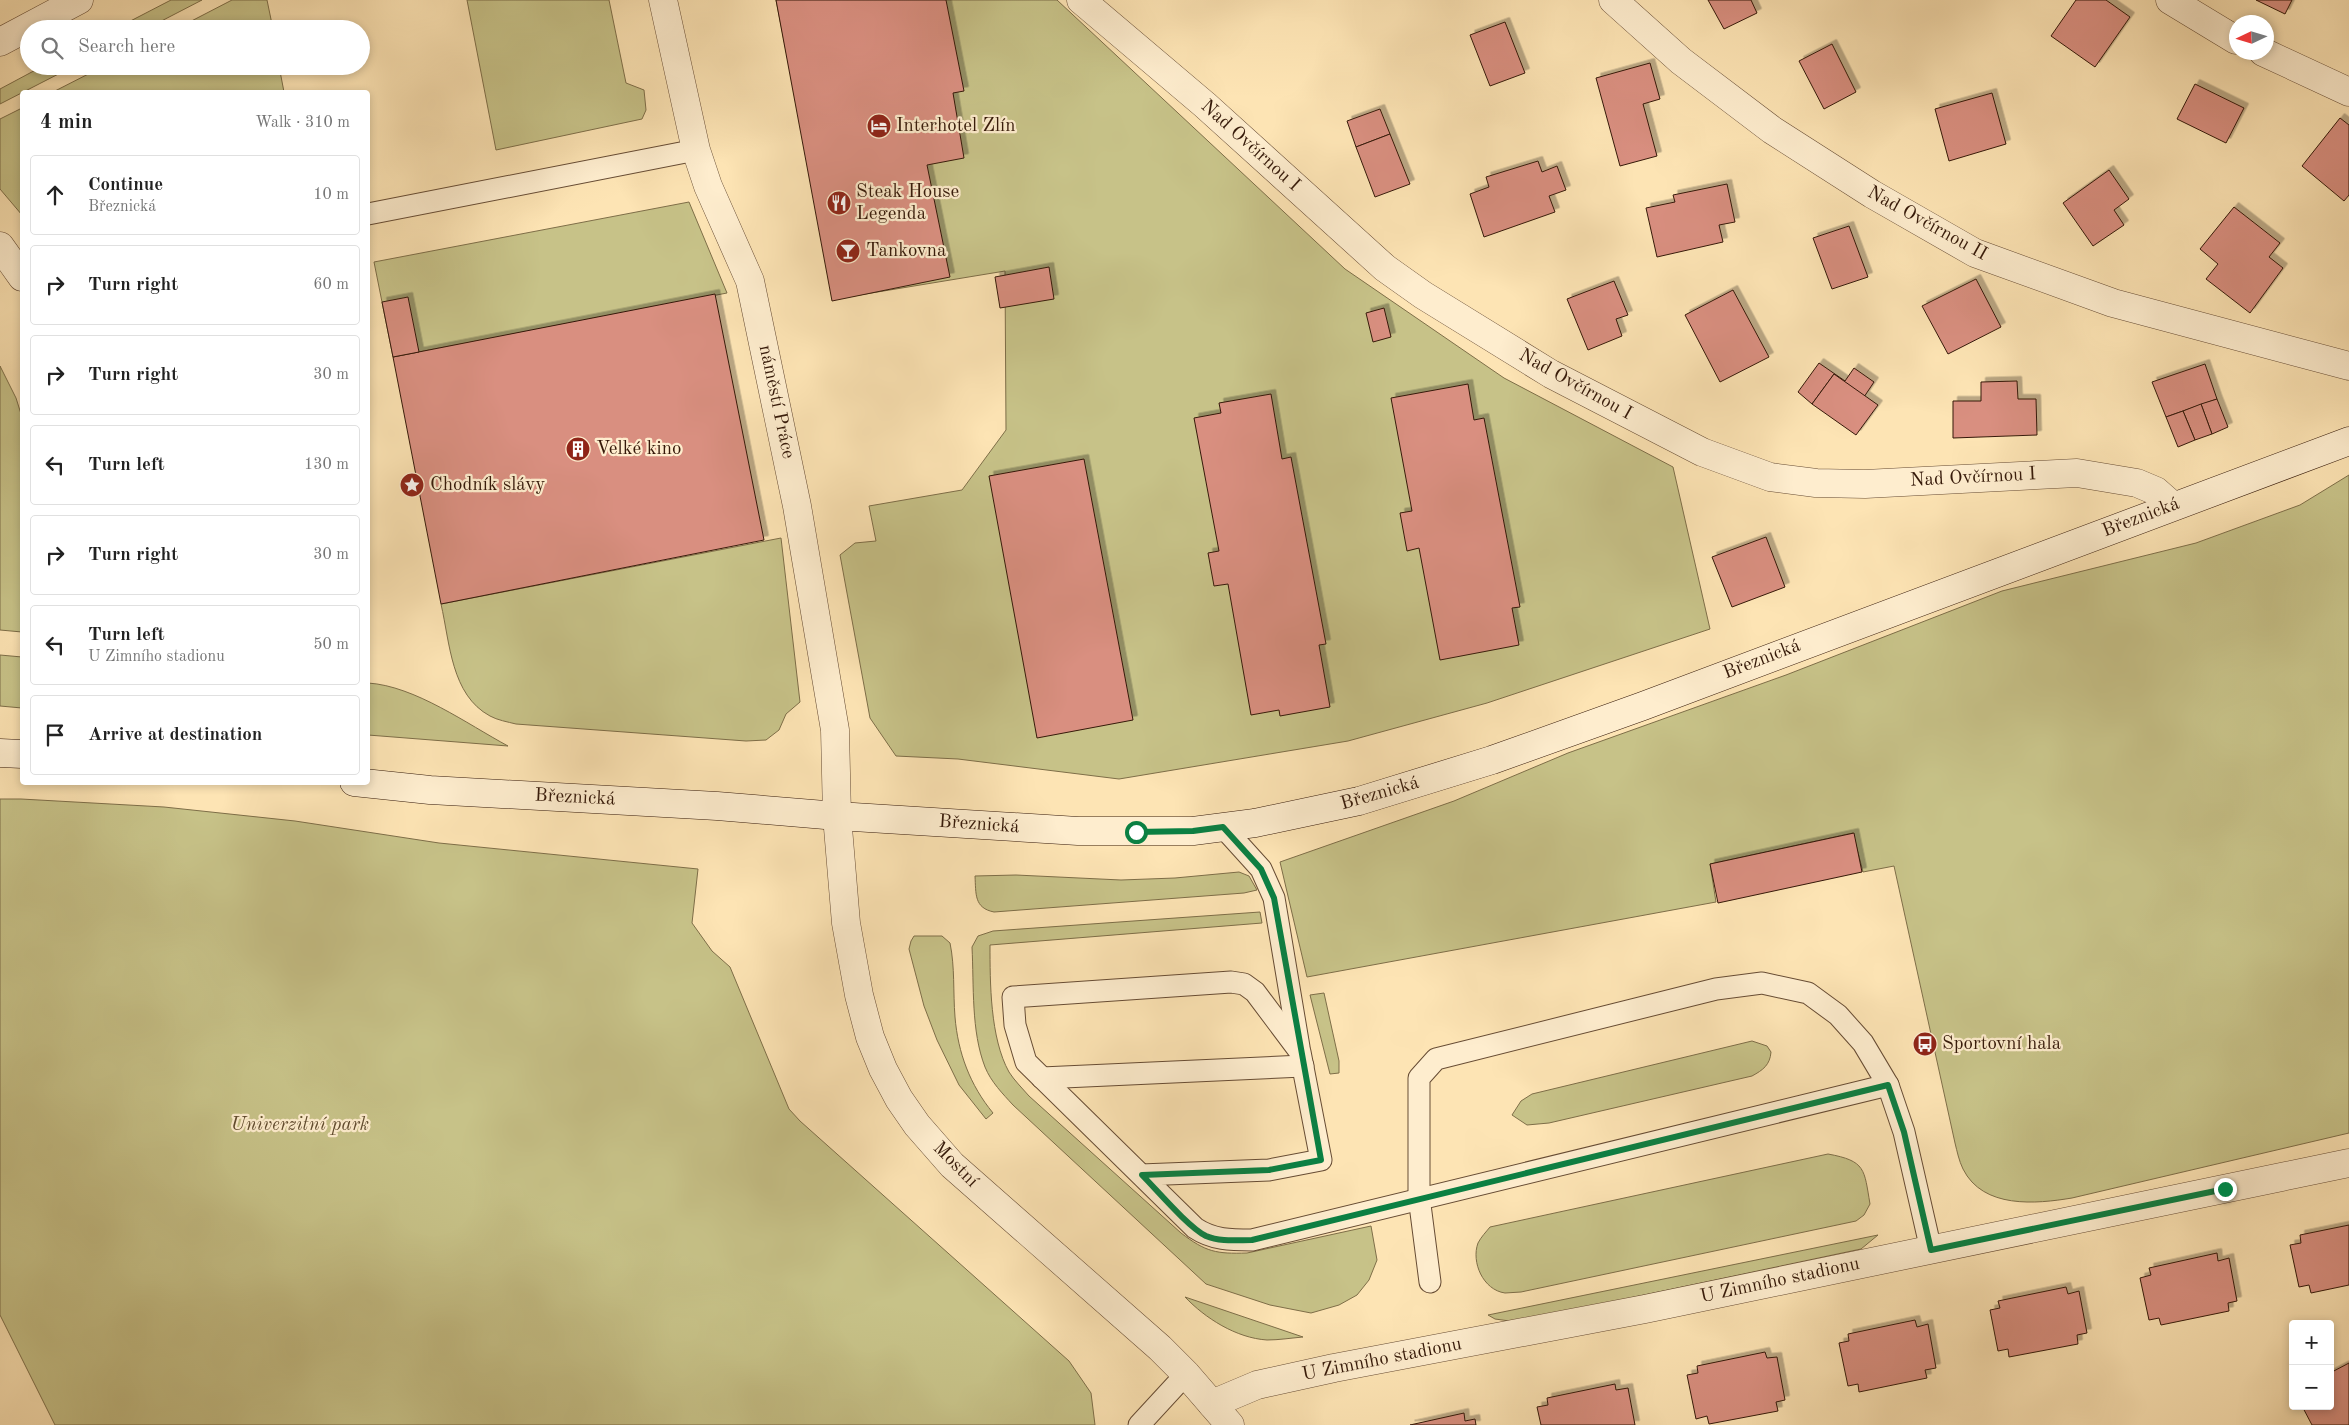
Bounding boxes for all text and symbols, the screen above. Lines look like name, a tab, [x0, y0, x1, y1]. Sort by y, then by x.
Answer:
north arrow	[2229, 15, 2274, 60]
search box	[20, 20, 370, 75]
icon: search	[38, 34, 66, 62]
text: Search here	[78, 38, 175, 57]
street label: Nad Ovčírnou I	[1197, 97, 1303, 195]
text: 4 min	[40, 112, 93, 133]
hotel icon: Interhotel Zlín	[866, 113, 892, 139]
text: Walk · 310 m	[255, 115, 350, 131]
place label: Interhotel Zlín	[896, 117, 1015, 136]
text: Continue	[88, 176, 163, 195]
icon: ahead	[41, 181, 69, 209]
place label: Steak House Legenda	[856, 183, 959, 224]
street label: Nad Ovčírnou II	[1864, 183, 1990, 265]
text: 10 m	[313, 187, 349, 203]
restaurant icon: Steak House Legenda	[826, 190, 852, 216]
text: Březnická	[88, 199, 156, 215]
bar icon: Tankovna	[835, 238, 861, 264]
place label: Tankovna	[866, 242, 947, 261]
icon: right	[41, 271, 69, 299]
text: Turn right	[88, 276, 178, 295]
text: 60 m	[313, 277, 349, 293]
street label: náměstí Práce	[755, 343, 797, 461]
street label: Nad Ovčírnou I	[1515, 346, 1635, 424]
icon: right	[41, 361, 69, 389]
text: Turn right	[88, 366, 178, 385]
text: 30 m	[313, 367, 349, 383]
building icon: Velké kino	[565, 436, 591, 462]
place label: Velké kino	[596, 440, 681, 459]
icon: left	[41, 451, 69, 479]
text: Turn left	[88, 456, 165, 475]
text: 130 m	[304, 457, 349, 473]
street label: Nad Ovčírnou I	[1910, 465, 2036, 491]
place icon: Chodník slávy	[399, 472, 425, 498]
place label: Chodník slávy	[430, 476, 545, 495]
street label: Březnická	[2100, 494, 2183, 541]
icon: right	[41, 541, 69, 569]
text: Turn right	[88, 546, 178, 565]
text: 30 m	[313, 547, 349, 563]
text: Turn left	[88, 626, 165, 645]
icon: left	[41, 631, 69, 659]
street label: Březnická	[1721, 636, 1804, 683]
text: 50 m	[313, 637, 349, 653]
text: U Zimního stadionu	[88, 649, 225, 665]
icon: arrive	[41, 721, 69, 749]
text: Arrive at destination	[88, 726, 262, 745]
street label: Březnická	[1338, 774, 1422, 814]
street label: Březnická	[534, 786, 617, 810]
street label: Březnická	[938, 813, 1021, 837]
route start	[1125, 821, 1148, 844]
bus stop icon: Sportovní hala	[1912, 1031, 1938, 1057]
place label: Sportovní hala	[1942, 1035, 2062, 1054]
park label: Univerzitní park	[231, 1116, 369, 1135]
street label: Mostní	[929, 1139, 982, 1192]
route end	[2214, 1178, 2237, 1201]
street label: U Zimního stadionu	[1699, 1255, 1861, 1307]
map controls	[2289, 1320, 2334, 1410]
button: +	[2289, 1320, 2334, 1365]
street label: U Zimního stadionu	[1300, 1335, 1464, 1385]
button: −	[2289, 1365, 2334, 1410]

